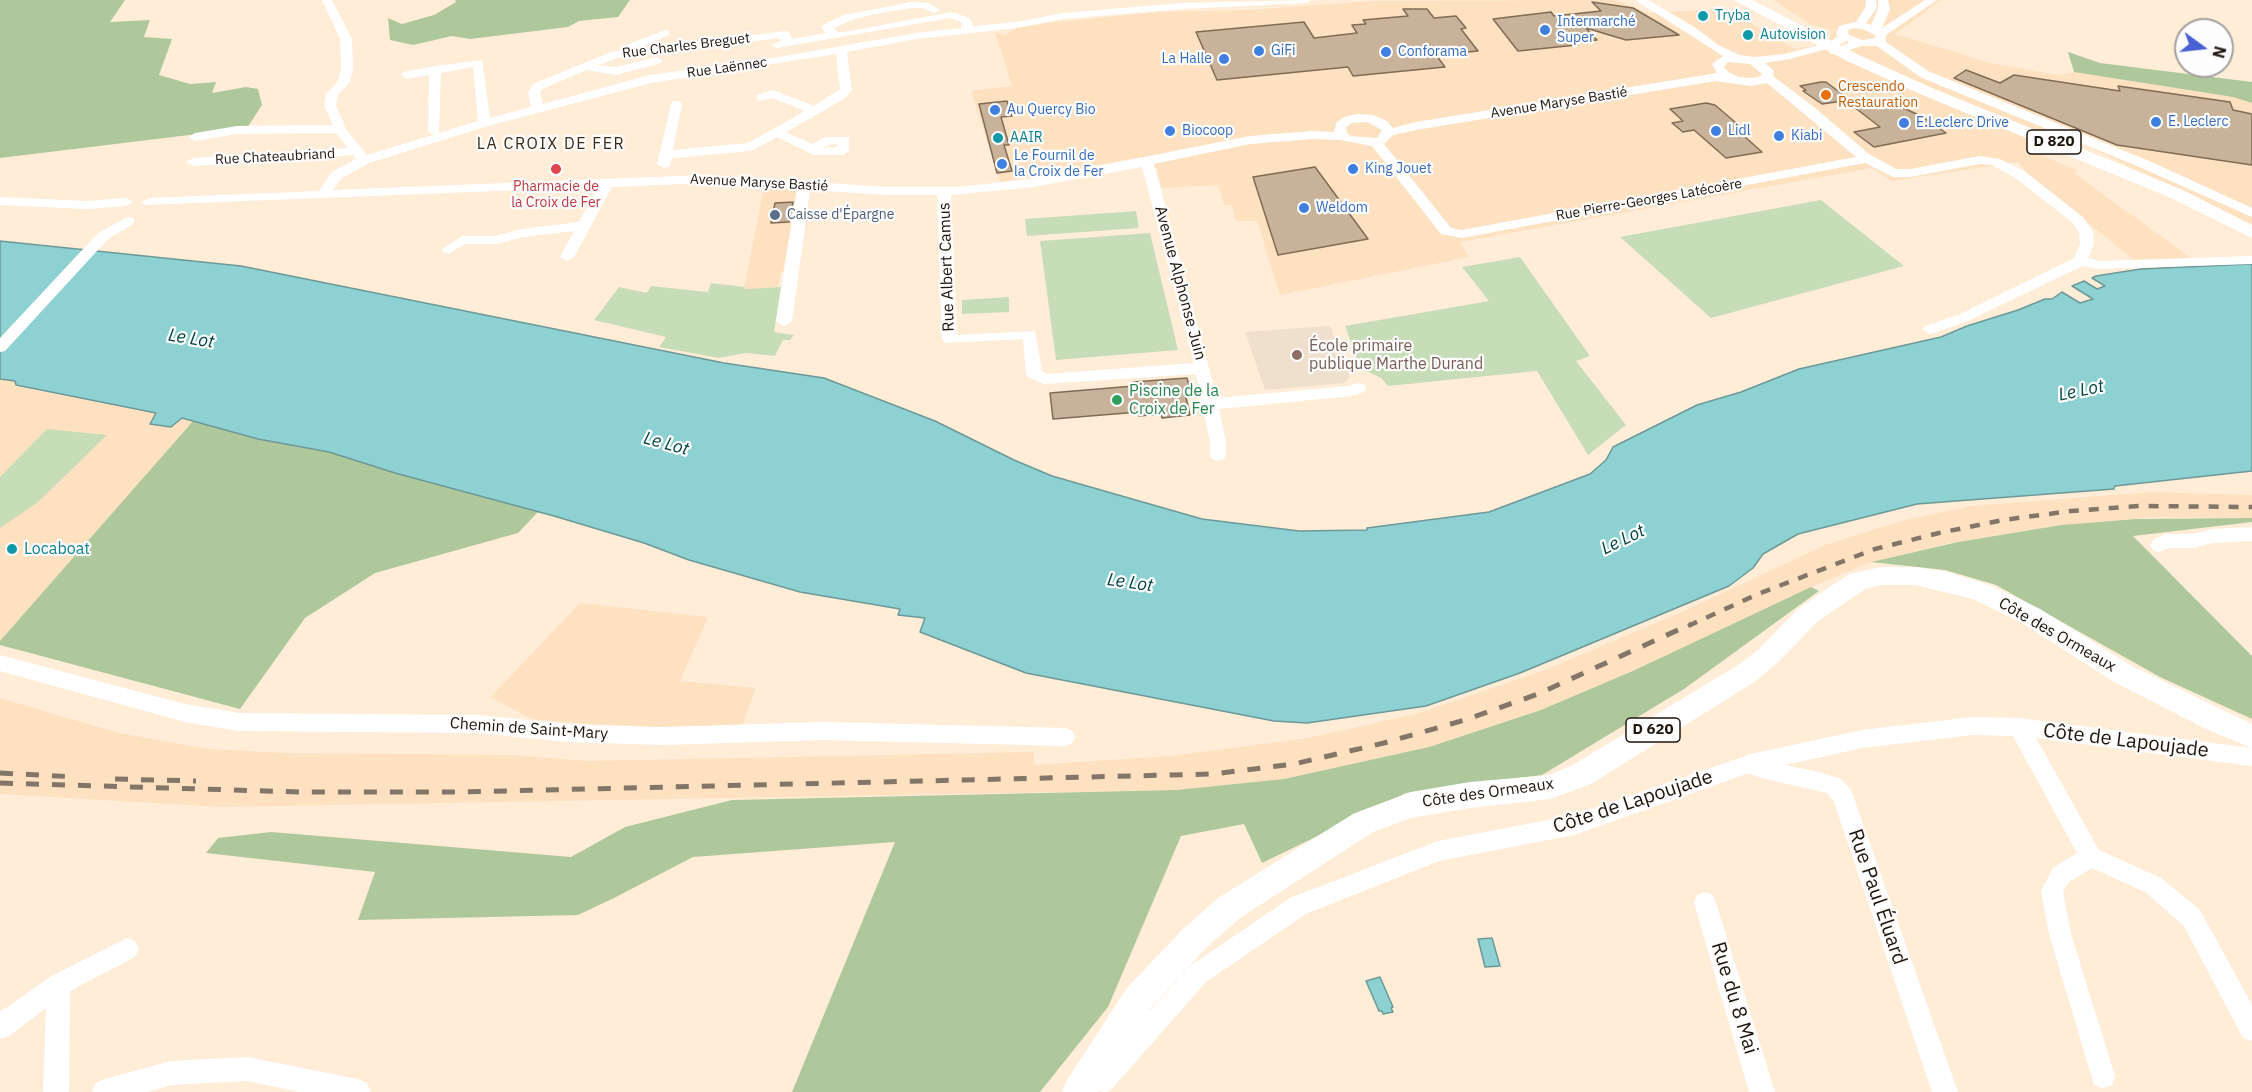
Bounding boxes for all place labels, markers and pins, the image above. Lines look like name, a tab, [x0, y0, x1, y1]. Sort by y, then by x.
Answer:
place label: Tryba	[1715, 8, 1750, 24]
marker: Tryba	[1696, 9, 1710, 23]
place label: Intermarché Super	[1557, 14, 1636, 46]
marker: Intermarché Super	[1538, 23, 1552, 37]
place label: Autovision	[1760, 27, 1826, 43]
marker: Autovision	[1741, 28, 1755, 42]
place label: GiFi	[1271, 43, 1296, 59]
marker: GiFi	[1252, 44, 1266, 58]
place label: Conforama	[1398, 44, 1467, 60]
marker: Conforama	[1379, 45, 1393, 59]
place label: La Halle	[1162, 51, 1212, 67]
marker: La Halle	[1217, 52, 1231, 66]
place label: Crescendo Restauration	[1838, 79, 1918, 112]
marker: Crescendo Restauration	[1819, 88, 1833, 102]
place label: Au Quercy Bio	[1007, 102, 1096, 118]
marker: Au Quercy Bio	[988, 103, 1002, 117]
place label: E. Leclerc	[2168, 114, 2228, 130]
place label: E.Leclerc Drive	[1916, 115, 2009, 131]
marker: E. Leclerc	[2149, 115, 2163, 129]
marker: E.Leclerc Drive	[1897, 116, 1911, 130]
place label: Biocoop	[1182, 123, 1233, 139]
place label: Lidl	[1728, 123, 1750, 139]
marker: Biocoop	[1163, 124, 1177, 138]
marker: Lidl	[1709, 124, 1723, 138]
place label: Kiabi	[1791, 128, 1822, 144]
marker: Kiabi	[1772, 129, 1786, 143]
place label: AAIR	[1010, 130, 1043, 146]
marker: AAIR	[991, 131, 1005, 145]
place label: Le Fournil de la Croix de Fer	[1014, 148, 1104, 180]
marker: Le Fournil de la Croix de Fer	[995, 157, 1009, 171]
place label: King Jouet	[1365, 161, 1432, 177]
marker: Pharmacie de la Croix de Fer	[549, 162, 563, 176]
marker: King Jouet	[1346, 162, 1360, 176]
place label: Pharmacie de la Croix de Fer	[511, 179, 601, 212]
place label: Weldom	[1316, 200, 1368, 216]
marker: Weldom	[1297, 201, 1311, 215]
place label: Caisse d'Épargne	[787, 207, 894, 223]
marker: Caisse d'Épargne	[768, 208, 782, 222]
place label: École primaire publique Marthe Durand	[1309, 336, 1483, 374]
marker: École primaire publique Marthe Durand	[1290, 348, 1304, 362]
place label: Piscine de la Croix de Fer	[1129, 381, 1219, 419]
marker: Piscine de la Croix de Fer	[1110, 393, 1124, 407]
place label: Locaboat	[24, 539, 90, 559]
marker: Locaboat	[5, 542, 19, 556]

